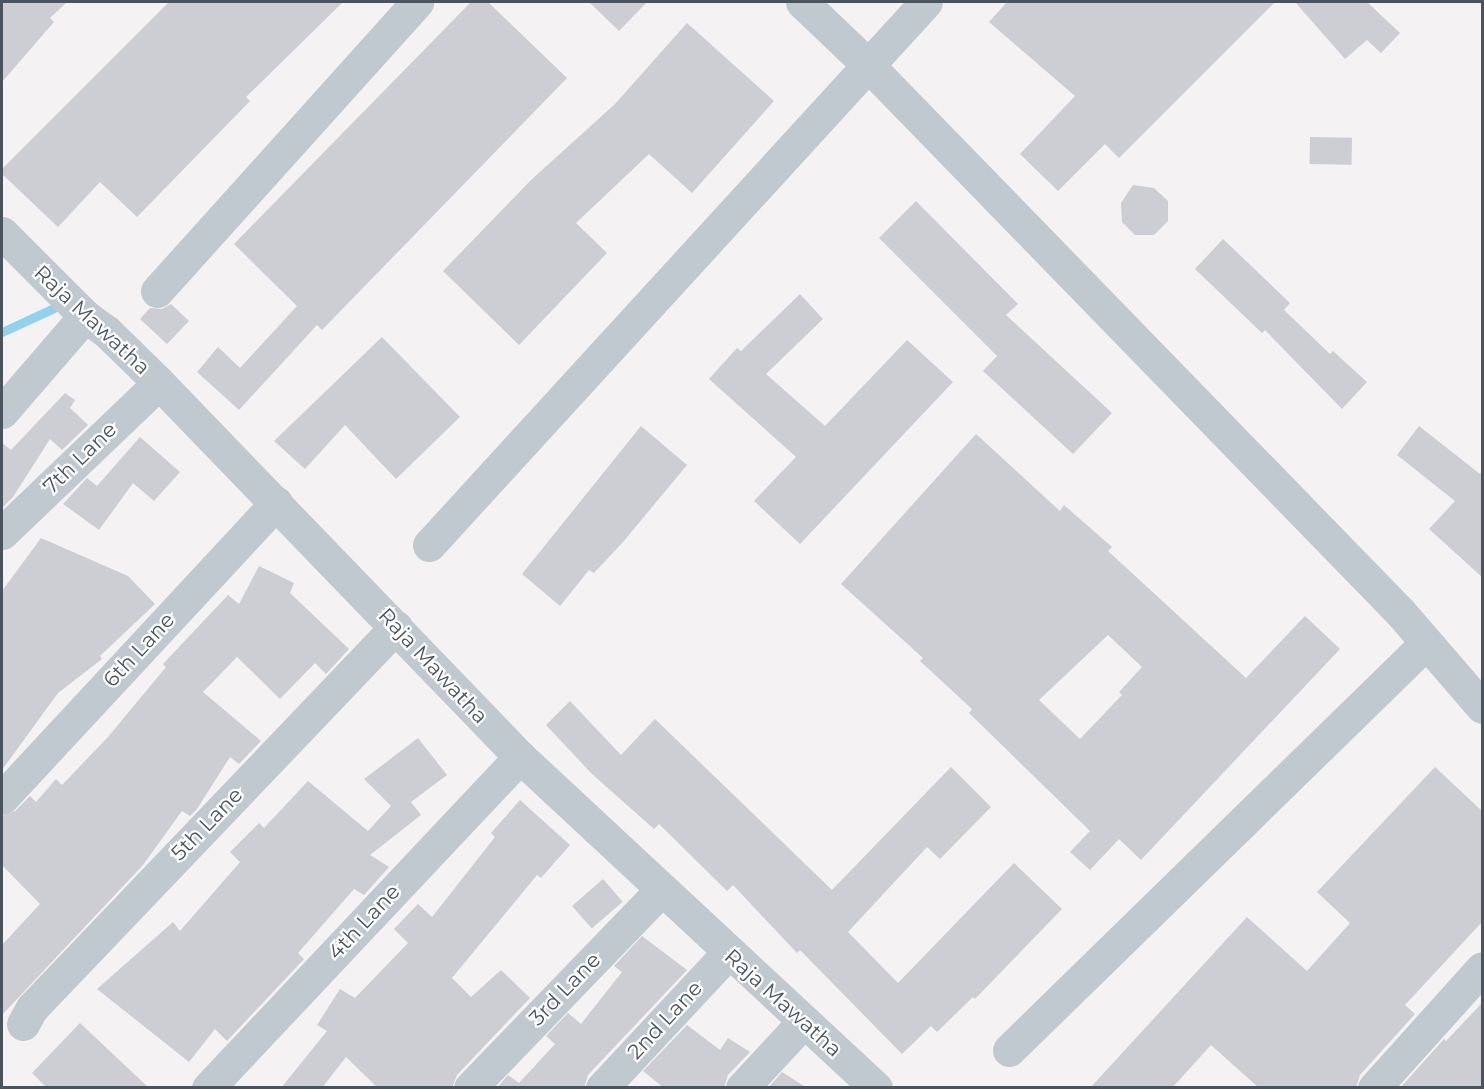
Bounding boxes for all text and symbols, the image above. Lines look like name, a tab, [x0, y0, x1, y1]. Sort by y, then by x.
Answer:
street label: Raja Mawatha	[29, 260, 155, 380]
street label: 7th Lane	[38, 417, 122, 499]
street label: Raja Mawatha	[373, 603, 493, 729]
street label: 6th Lane	[98, 608, 180, 692]
street label: 5th Lane	[166, 782, 248, 866]
street label: 4th Lane	[323, 879, 405, 965]
street label: Raja Mawatha	[719, 944, 847, 1062]
street label: 3rd Lane	[524, 947, 606, 1031]
street label: 2nd Lane	[623, 976, 707, 1064]

